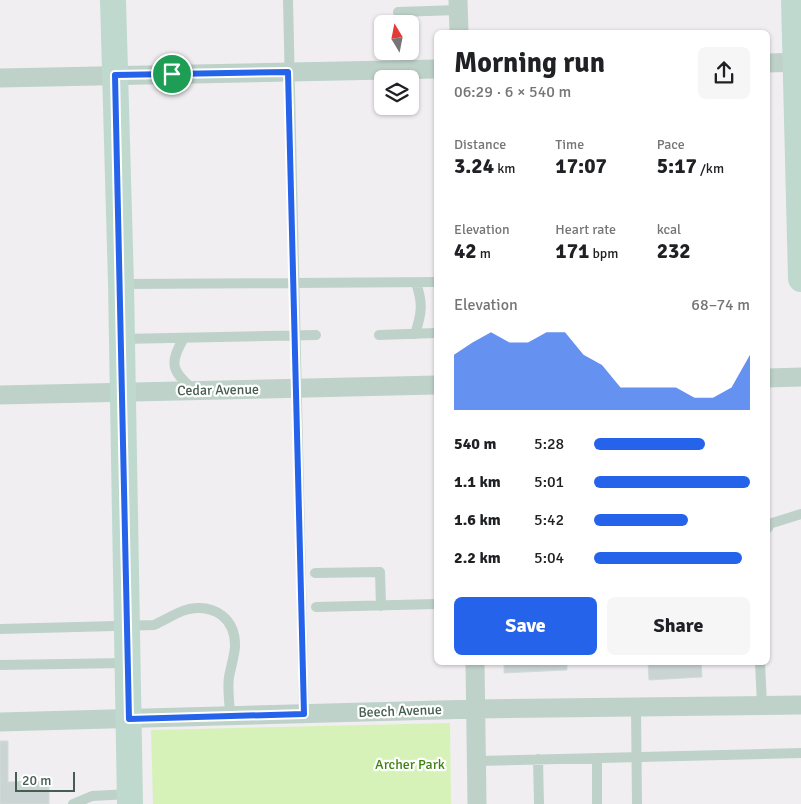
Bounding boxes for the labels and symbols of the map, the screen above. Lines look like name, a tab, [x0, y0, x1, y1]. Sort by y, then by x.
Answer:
north arrow	[374, 15, 419, 60]
pin	[151, 53, 193, 95]
street label: Cedar Avenue	[177, 381, 259, 399]
street label: Beech Avenue	[358, 701, 442, 721]
park label: Archer Park	[375, 756, 445, 773]
scale bar	[15, 769, 75, 792]

